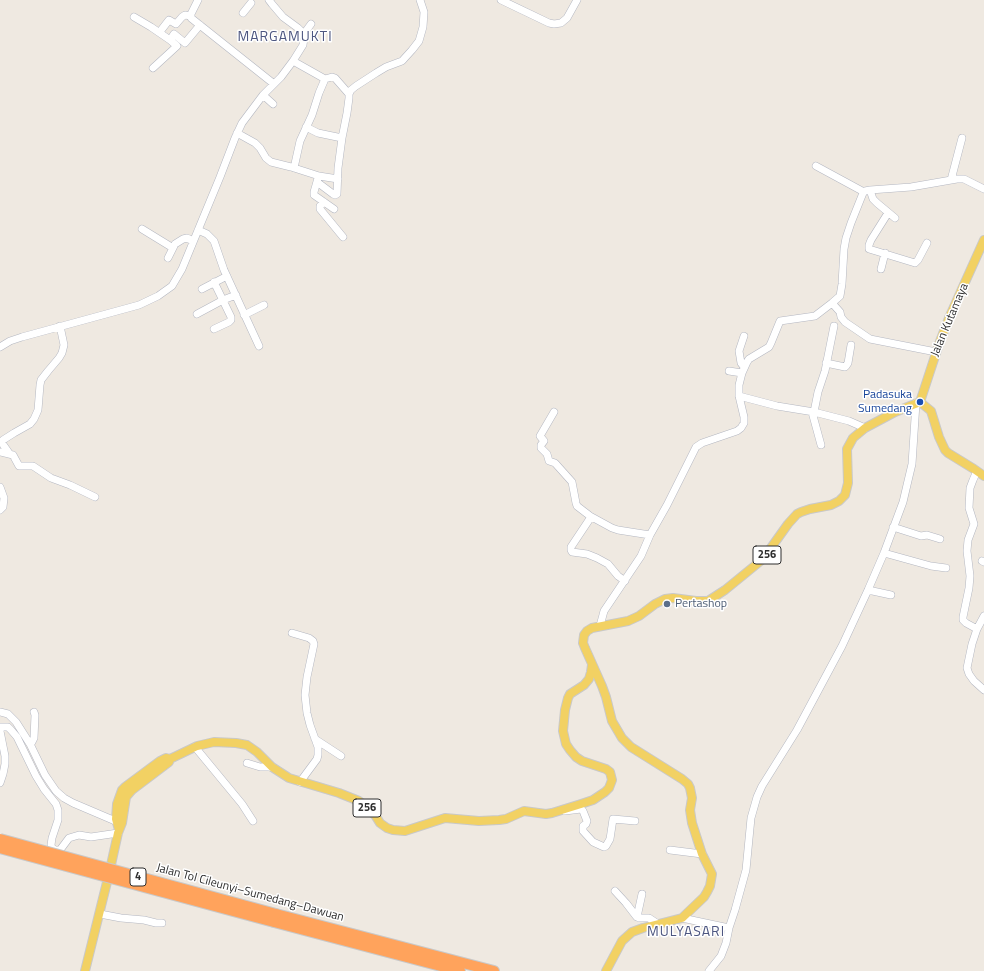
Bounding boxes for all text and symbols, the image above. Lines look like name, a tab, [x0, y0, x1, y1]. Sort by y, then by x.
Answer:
district label: MARGAMUKTI	[237, 30, 333, 46]
street label: Jalan Kutamaya	[928, 281, 972, 359]
place label: Padasuka Sumedang	[858, 388, 912, 416]
marker: Padasuka Sumedang	[915, 397, 925, 407]
road number: 256	[753, 546, 781, 564]
place label: Pertashop	[675, 597, 727, 611]
marker: Pertashop	[662, 599, 672, 609]
road number: 256	[353, 799, 381, 817]
street label: Jalan Tol Cileunyi–Sumedang–Dawuan	[155, 861, 345, 925]
road number: 4	[130, 868, 146, 886]
district label: MULYASARI	[647, 925, 725, 941]

